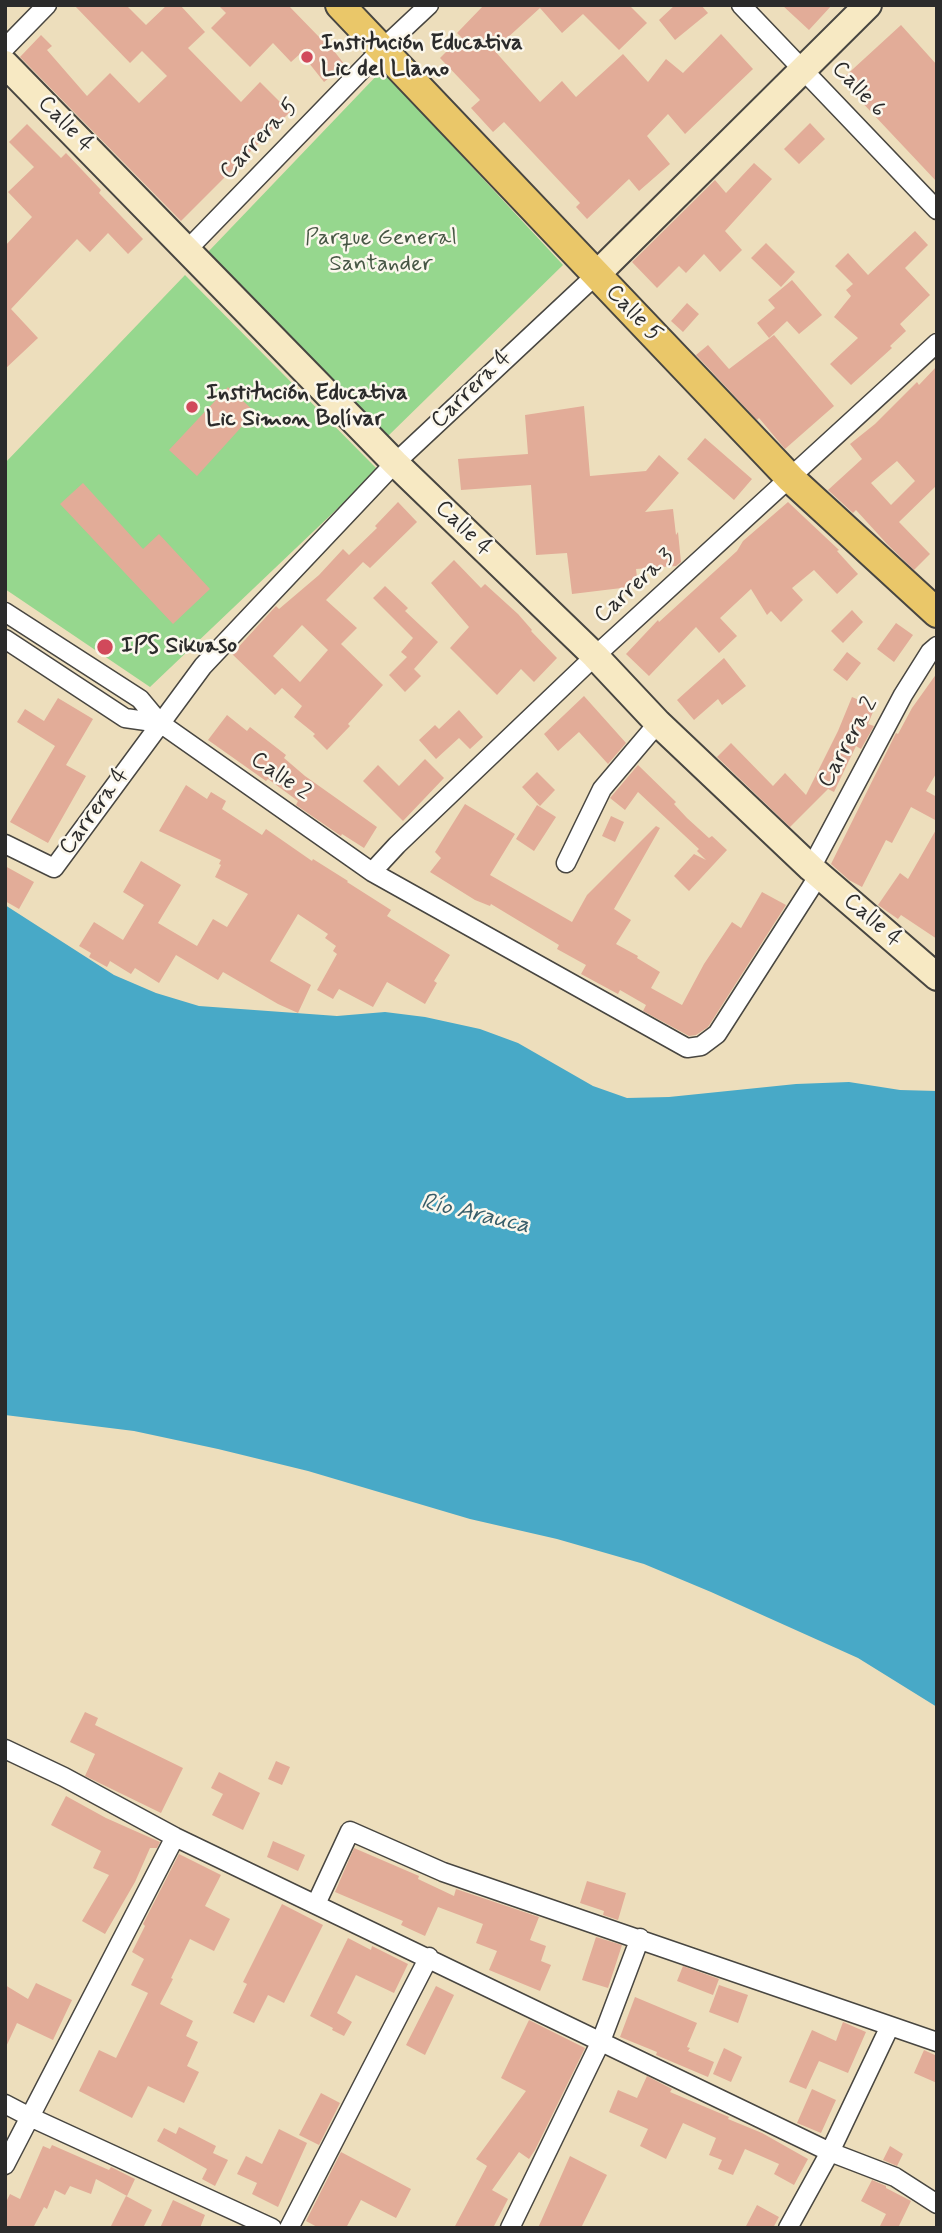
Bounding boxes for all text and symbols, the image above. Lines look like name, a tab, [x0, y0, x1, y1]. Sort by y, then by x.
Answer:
place label: Institución Educativa Lic del Llano	[321, 30, 523, 84]
marker: Institución Educativa Lic del Llano	[299, 49, 315, 65]
street label: Calle 6	[825, 56, 891, 124]
street label: Calle 4	[31, 91, 99, 159]
street label: Carrera 5	[215, 94, 305, 186]
park label: Parque General Santander	[305, 225, 457, 279]
street label: Calle 5	[599, 279, 667, 349]
street label: Carrera 4	[426, 345, 518, 435]
place label: Institución Educativa Lic Simon Bolívar	[206, 380, 408, 434]
marker: Institución Educativa Lic Simon Bolívar	[184, 399, 200, 415]
street label: Calle 4	[429, 495, 497, 563]
street label: Carrera 3	[589, 544, 681, 630]
place label: IPS Sikuaso	[121, 633, 237, 661]
marker: IPS Sikuaso	[95, 637, 115, 657]
street label: Carrera 2	[813, 693, 885, 793]
street label: Calle 2	[245, 747, 315, 807]
street label: Carrera 4	[54, 763, 136, 861]
street label: Calle 4	[837, 888, 907, 954]
water label: Río Arauca	[418, 1189, 532, 1241]

